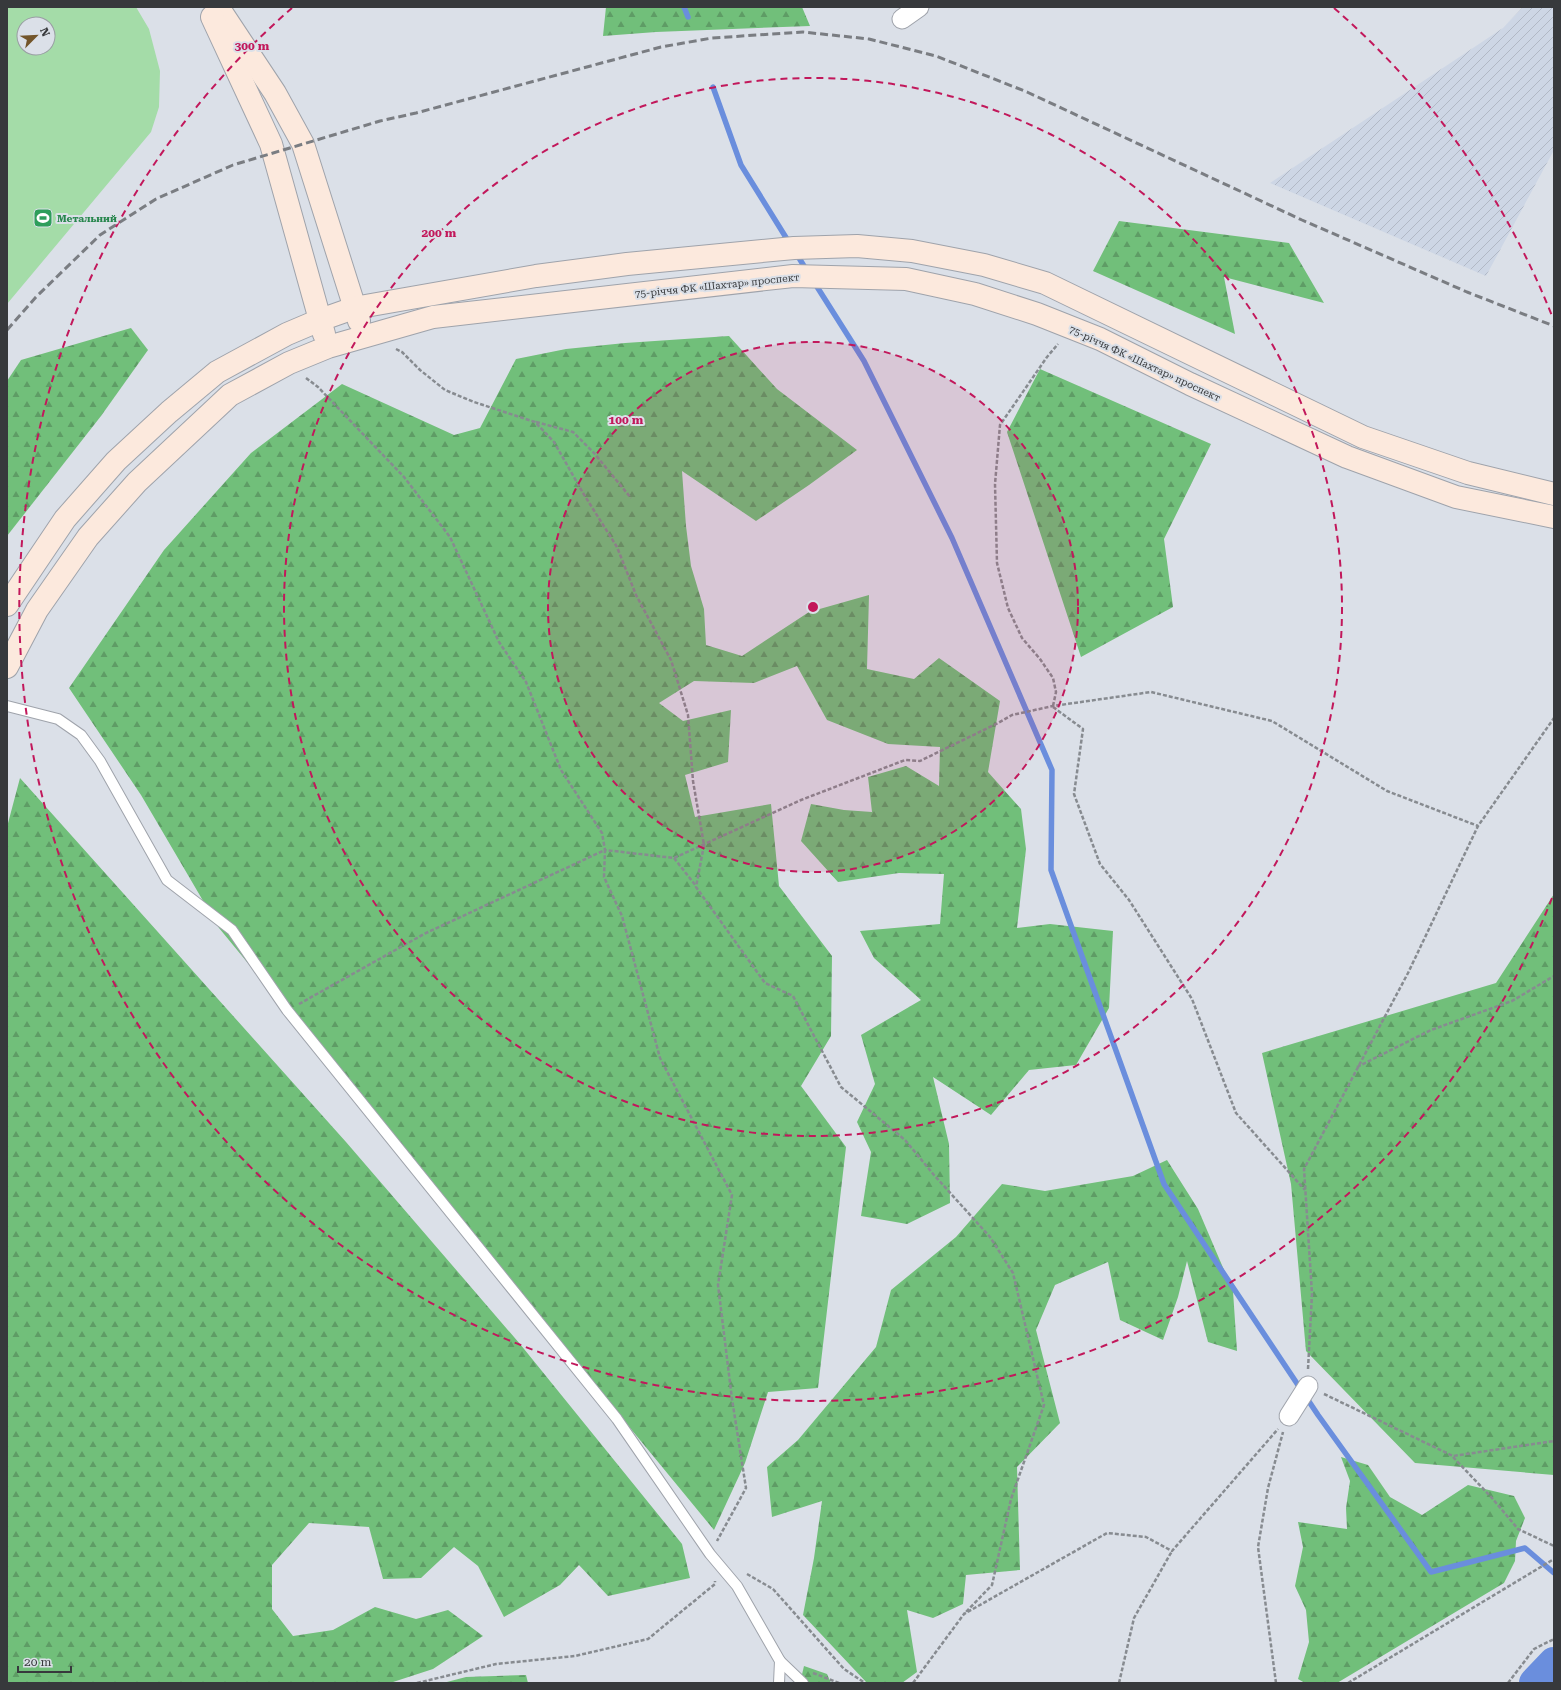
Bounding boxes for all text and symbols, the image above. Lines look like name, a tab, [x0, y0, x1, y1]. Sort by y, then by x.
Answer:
north arrow	[16, 16, 56, 56]
text: N	[37, 26, 53, 39]
text: 300 m	[235, 39, 270, 53]
sports icon: Метальний	[32, 207, 54, 229]
place label: Метальний	[57, 213, 117, 224]
text: 200 m	[422, 226, 457, 240]
street label: 75-річчя ФК «Шахтар» проспект	[634, 271, 800, 300]
street label: 75-річчя ФК «Шахтар» проспект	[1068, 324, 1222, 404]
text: 100 m	[609, 413, 644, 427]
centre of rings	[806, 600, 820, 614]
scale bar	[18, 1648, 71, 1674]
text: 20 m	[24, 1655, 51, 1669]

